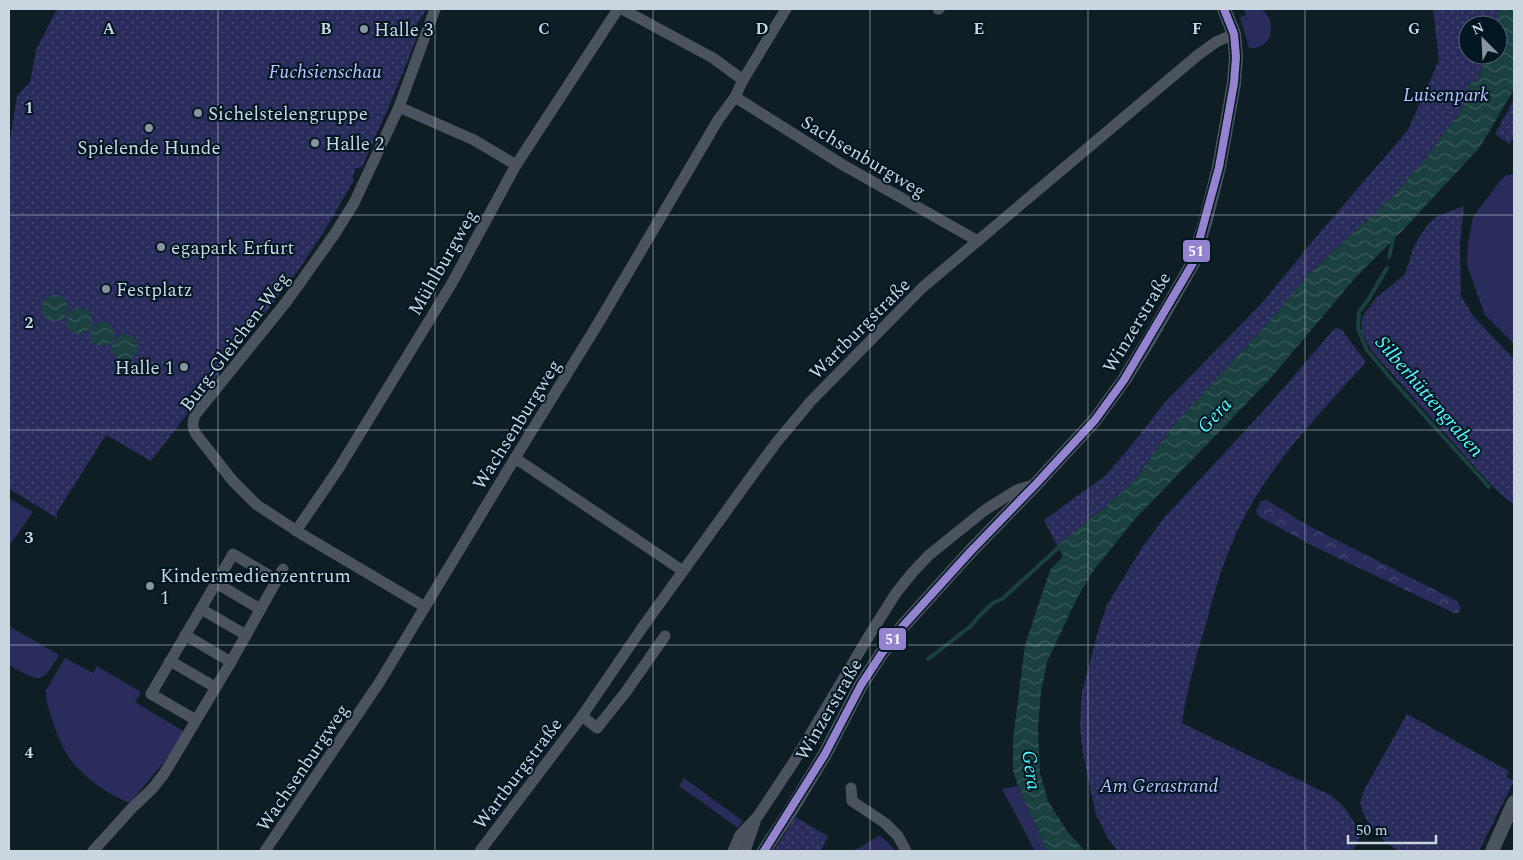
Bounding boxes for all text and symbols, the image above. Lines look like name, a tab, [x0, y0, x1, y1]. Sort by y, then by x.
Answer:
north arrow	[1458, 15, 1508, 65]
place label: Halle 3	[374, 16, 434, 45]
text: A	[103, 17, 116, 41]
text: B	[320, 17, 332, 41]
text: C	[538, 17, 550, 41]
text: D	[756, 17, 769, 41]
text: E	[974, 17, 984, 41]
text: F	[1192, 17, 1202, 41]
text: G	[1408, 17, 1420, 41]
text: N	[1468, 17, 1487, 40]
marker: Halle 3	[358, 23, 370, 35]
park label: Fuchsienschau	[268, 58, 382, 87]
park label: Luisenpark	[1403, 81, 1489, 110]
text: 1	[25, 96, 33, 120]
place label: Sichelstelengruppe	[208, 100, 368, 129]
marker: Sichelstelengruppe	[192, 107, 204, 119]
street label: Sachsenburgweg	[795, 108, 931, 206]
marker: Spielende Hunde	[143, 122, 155, 134]
place label: Halle 2	[325, 130, 384, 159]
place label: Spielende Hunde	[77, 134, 221, 163]
marker: Halle 2	[309, 137, 321, 149]
street label: Mühlburgweg	[401, 204, 486, 321]
place label: egapark Erfurt	[171, 234, 295, 263]
line badge: 51	[1182, 239, 1211, 263]
marker: egapark Erfurt	[155, 241, 167, 253]
text: 51	[1188, 241, 1204, 262]
street label: Burg-Gleichen-Weg	[173, 266, 297, 418]
street label: Winzerstraße	[1096, 267, 1179, 379]
street label: Wartburgstraße	[803, 272, 918, 387]
place label: Festplatz	[116, 276, 193, 305]
marker: Festplatz	[100, 283, 112, 295]
text: 2	[25, 311, 34, 335]
water label: Silberhüttengraben	[1368, 329, 1491, 465]
place label: Halle 1	[115, 354, 174, 383]
street label: Wachsenburgweg	[465, 354, 569, 496]
marker: Halle 1	[178, 361, 190, 373]
water label: Gera	[1190, 391, 1239, 440]
text: 3	[25, 526, 34, 550]
place label: Kindermedienzentrum 1	[160, 562, 351, 613]
marker: Kindermedienzentrum 1	[144, 580, 156, 592]
line badge: 51	[878, 627, 907, 651]
text: 51	[885, 629, 901, 650]
street label: Winzerstraße	[788, 653, 870, 766]
street label: Wachsenburgweg	[250, 698, 357, 838]
street label: Wartburgstraße	[466, 712, 570, 836]
text: 4	[25, 741, 34, 765]
water label: Gera	[1013, 748, 1049, 792]
park label: Am Gerastrand	[1099, 772, 1219, 801]
scale bar	[1348, 812, 1436, 844]
text: 50 m	[1356, 819, 1388, 842]

